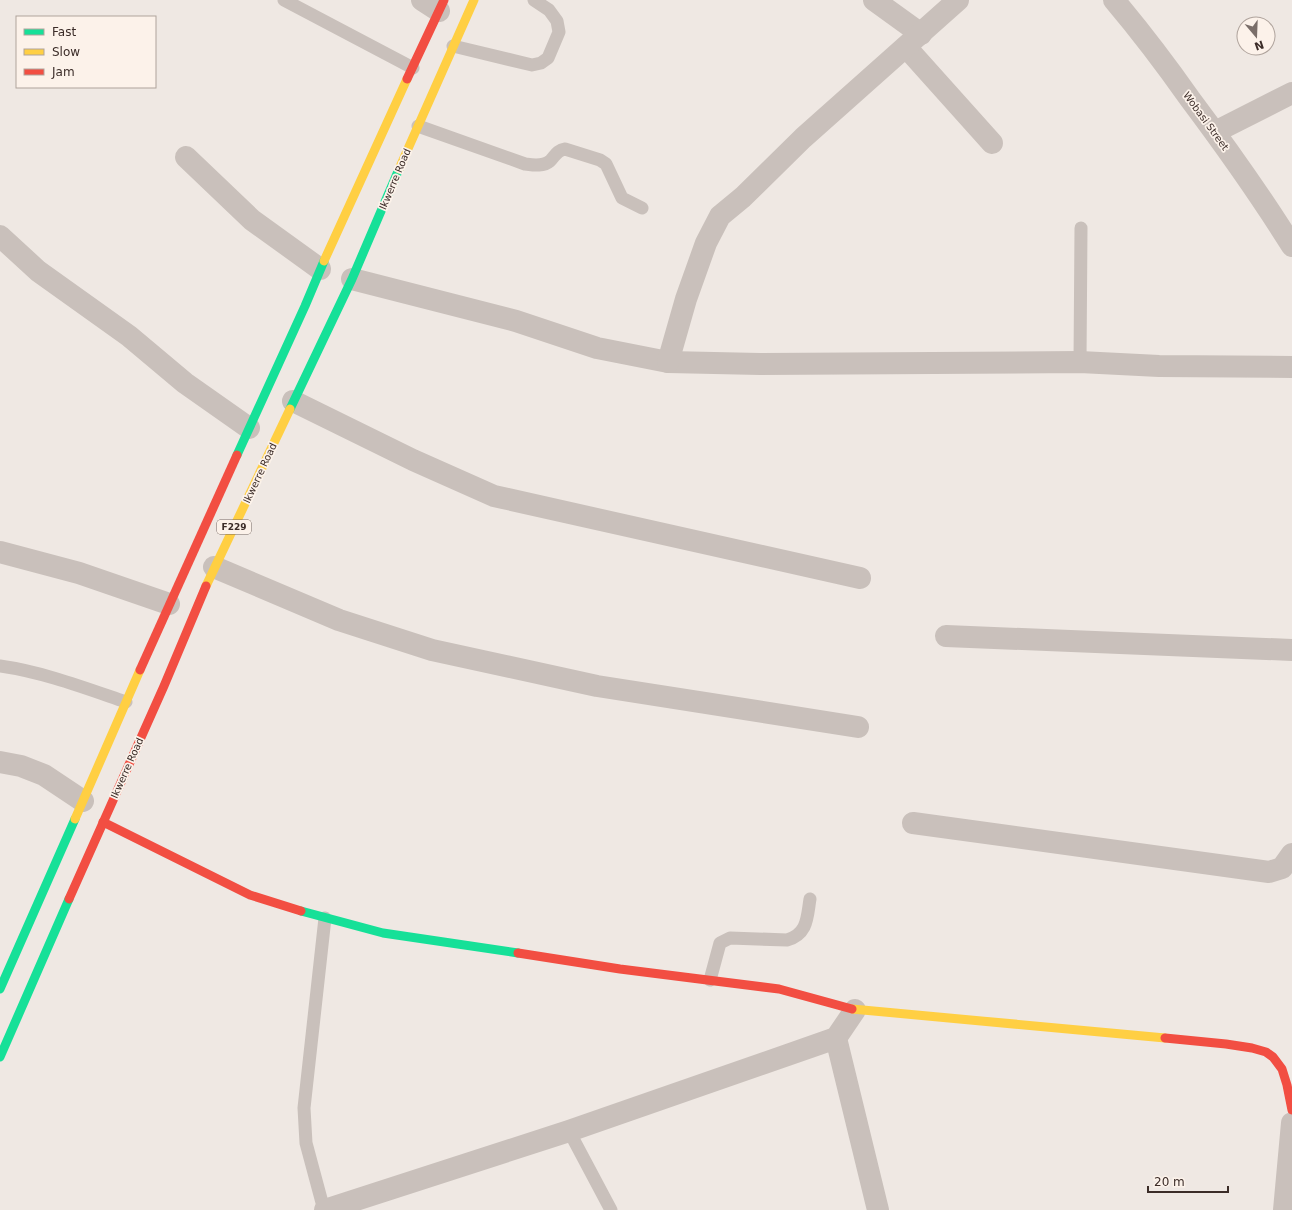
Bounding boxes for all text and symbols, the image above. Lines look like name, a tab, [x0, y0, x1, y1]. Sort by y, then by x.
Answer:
legend	[16, 16, 156, 88]
north arrow	[1236, 16, 1276, 56]
text: Fast	[52, 25, 76, 39]
text: N	[1253, 37, 1266, 53]
text: Slow	[52, 45, 80, 59]
text: Jam	[51, 65, 75, 79]
street label: Wobasi Street	[1181, 90, 1231, 152]
street label: Ikwerre Road	[377, 147, 413, 211]
street label: Ikwerre Road	[241, 441, 279, 505]
road number: F229	[217, 520, 251, 534]
street label: Ikwerre Road	[109, 736, 145, 800]
scale bar	[1148, 1168, 1228, 1194]
text: 20 m	[1154, 1175, 1185, 1189]

